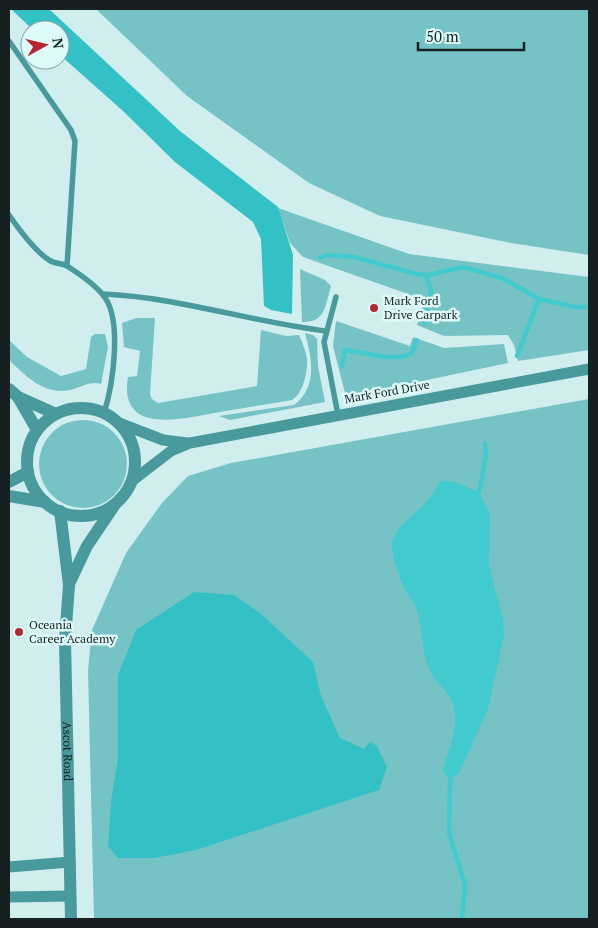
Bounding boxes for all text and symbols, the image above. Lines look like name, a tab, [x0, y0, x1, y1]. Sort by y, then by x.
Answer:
north arrow	[20, 20, 70, 70]
scale bar	[418, 20, 524, 52]
text: 50 m	[426, 26, 459, 46]
text: N	[48, 37, 69, 50]
place label: Mark Ford Drive Carpark	[384, 293, 458, 322]
marker: Mark Ford Drive Carpark	[368, 302, 380, 314]
street label: Mark Ford Drive	[343, 377, 431, 406]
place label: Oceania Career Academy	[29, 617, 116, 646]
marker: Oceania Career Academy	[13, 626, 25, 638]
street label: Ascot Road	[60, 721, 76, 781]

